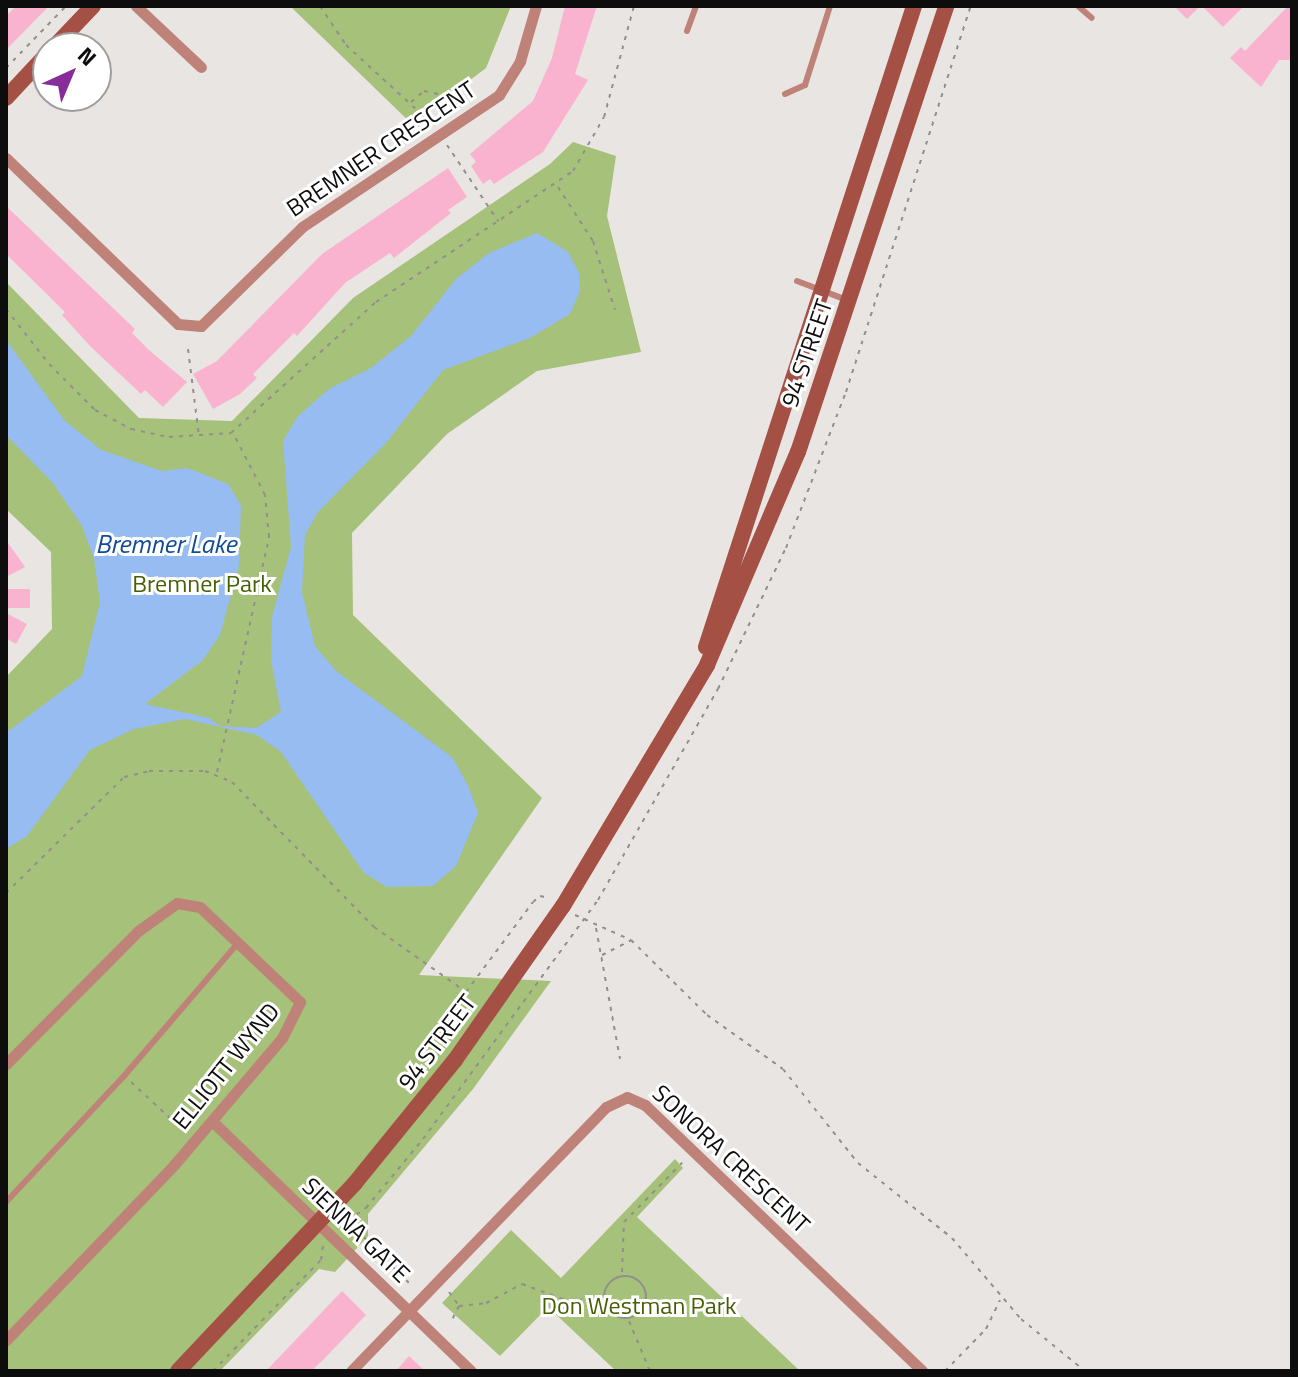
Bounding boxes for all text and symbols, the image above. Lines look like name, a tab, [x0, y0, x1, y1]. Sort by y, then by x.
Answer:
north arrow	[32, 32, 112, 112]
text: N	[70, 39, 105, 74]
street label: BREMNER CRESCENT	[281, 75, 481, 223]
street label: 94 STREET	[775, 295, 839, 411]
water label: Bremner Lake	[95, 528, 237, 560]
park label: Bremner Park	[132, 570, 272, 598]
street label: 94 STREET	[392, 989, 482, 1095]
street label: ELLIOTT WYND	[166, 997, 286, 1135]
street label: SONORA CRESCENT	[646, 1079, 816, 1239]
street label: SIENNA GATE	[296, 1172, 416, 1288]
park label: Don Westman Park	[542, 1292, 736, 1320]

